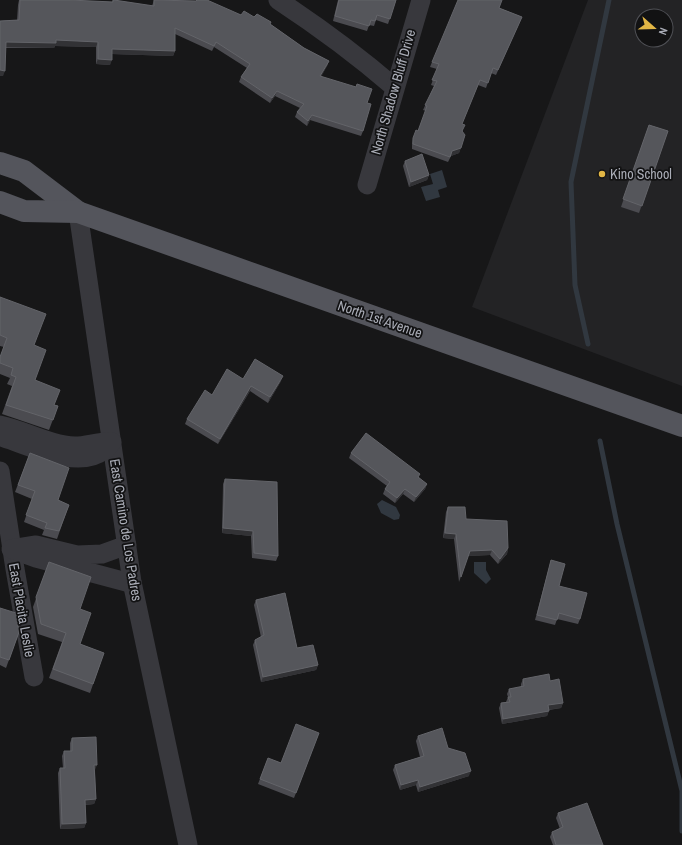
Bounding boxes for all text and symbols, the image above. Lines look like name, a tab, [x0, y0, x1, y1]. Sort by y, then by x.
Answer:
north arrow	[634, 8, 674, 48]
text: N	[656, 26, 671, 37]
street label: North Shadow Bluff Drive	[367, 27, 419, 157]
place label: Kino School	[610, 165, 672, 183]
marker: Kino School	[597, 169, 607, 179]
street label: North 1st Avenue	[336, 296, 424, 342]
street label: East Camino de Los Padres	[106, 458, 146, 603]
street label: East Placita Leslie	[5, 562, 39, 658]

